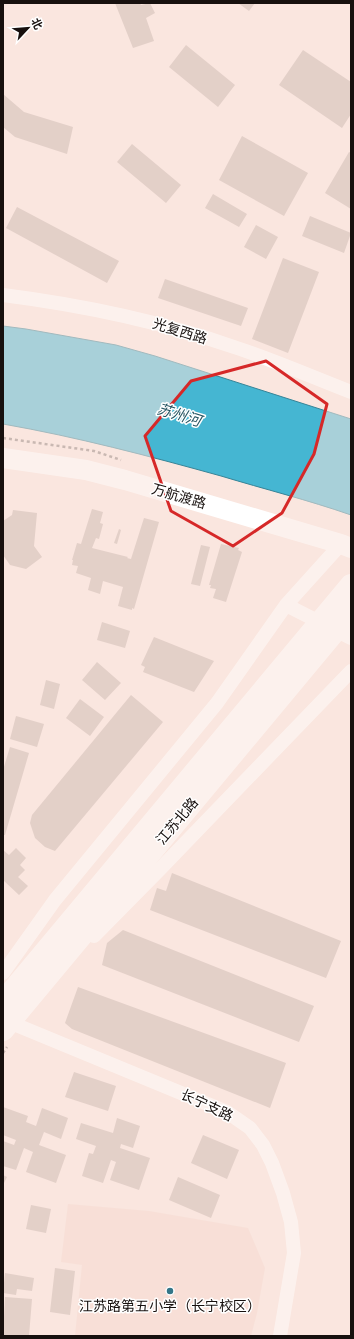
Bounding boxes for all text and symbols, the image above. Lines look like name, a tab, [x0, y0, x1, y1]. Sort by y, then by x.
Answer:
north arrow	[8, 8, 48, 48]
text: 北	[29, 16, 45, 31]
street label: 光复西路	[151, 315, 209, 347]
water label: 苏州河	[155, 400, 206, 430]
street label: 万航渡路	[150, 481, 208, 511]
street label: 江苏北路	[153, 794, 201, 848]
street label: 长宁支路	[178, 1086, 236, 1124]
marker: 江苏路第五小学（长宁校区）	[165, 1286, 175, 1296]
place label: 江苏路第五小学（长宁校区）	[79, 1298, 261, 1314]

